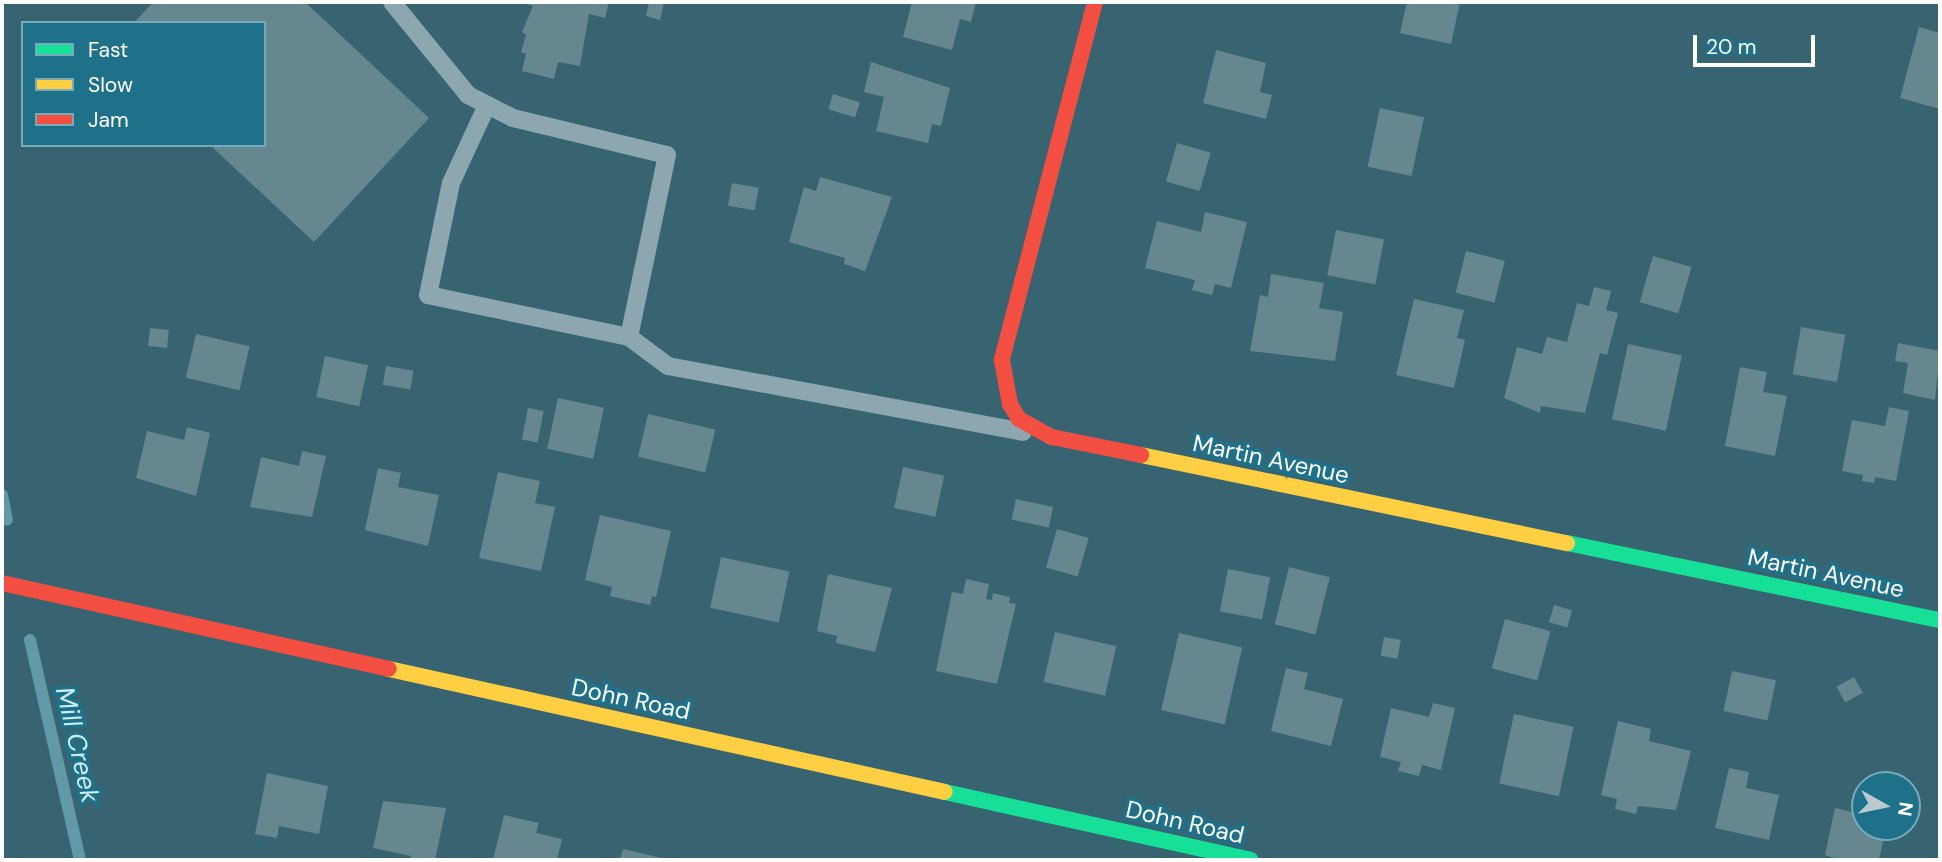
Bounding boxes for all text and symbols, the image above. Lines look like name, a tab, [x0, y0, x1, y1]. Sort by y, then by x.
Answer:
legend	[21, 21, 266, 147]
scale bar	[1697, 21, 1820, 65]
text: 20 m	[1706, 33, 1757, 61]
text: Fast	[88, 36, 128, 64]
text: Slow	[88, 71, 133, 99]
text: Jam	[88, 106, 129, 134]
street label: Martin Avenue	[1190, 428, 1352, 490]
street label: Martin Avenue	[1745, 542, 1907, 604]
street label: Dohn Road	[569, 672, 693, 726]
water label: Mill Creek	[49, 684, 105, 806]
north arrow	[1851, 771, 1921, 841]
street label: Dohn Road	[1123, 794, 1247, 850]
text: N	[1892, 800, 1919, 818]

